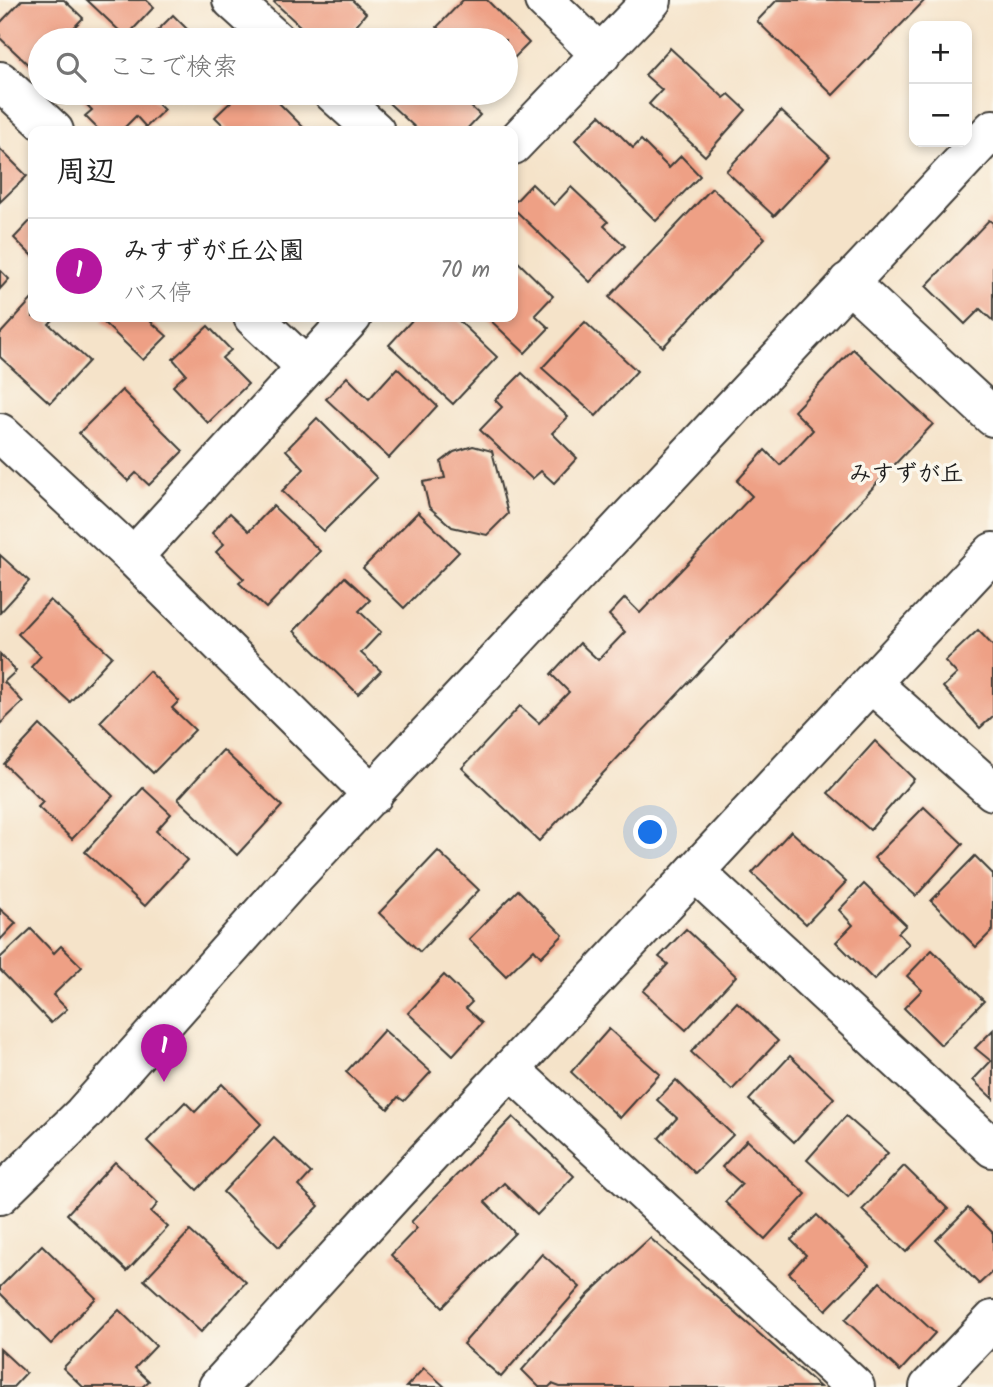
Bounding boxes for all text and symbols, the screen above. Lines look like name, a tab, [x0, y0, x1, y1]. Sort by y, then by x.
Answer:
map controls	[909, 21, 972, 147]
button: +	[909, 21, 972, 84]
search box	[28, 28, 518, 105]
text: ここで検索	[108, 47, 238, 89]
icon: search	[52, 48, 90, 86]
button: −	[909, 84, 972, 147]
text: 周辺	[56, 149, 116, 197]
text: みすずが丘公園	[123, 231, 304, 273]
text: 1	[76, 253, 82, 289]
text: 70 m	[440, 253, 490, 289]
text: バス停	[123, 276, 192, 312]
district label: みすずが丘	[849, 457, 963, 493]
your location	[633, 815, 667, 849]
pin: 1	[141, 1024, 187, 1082]

